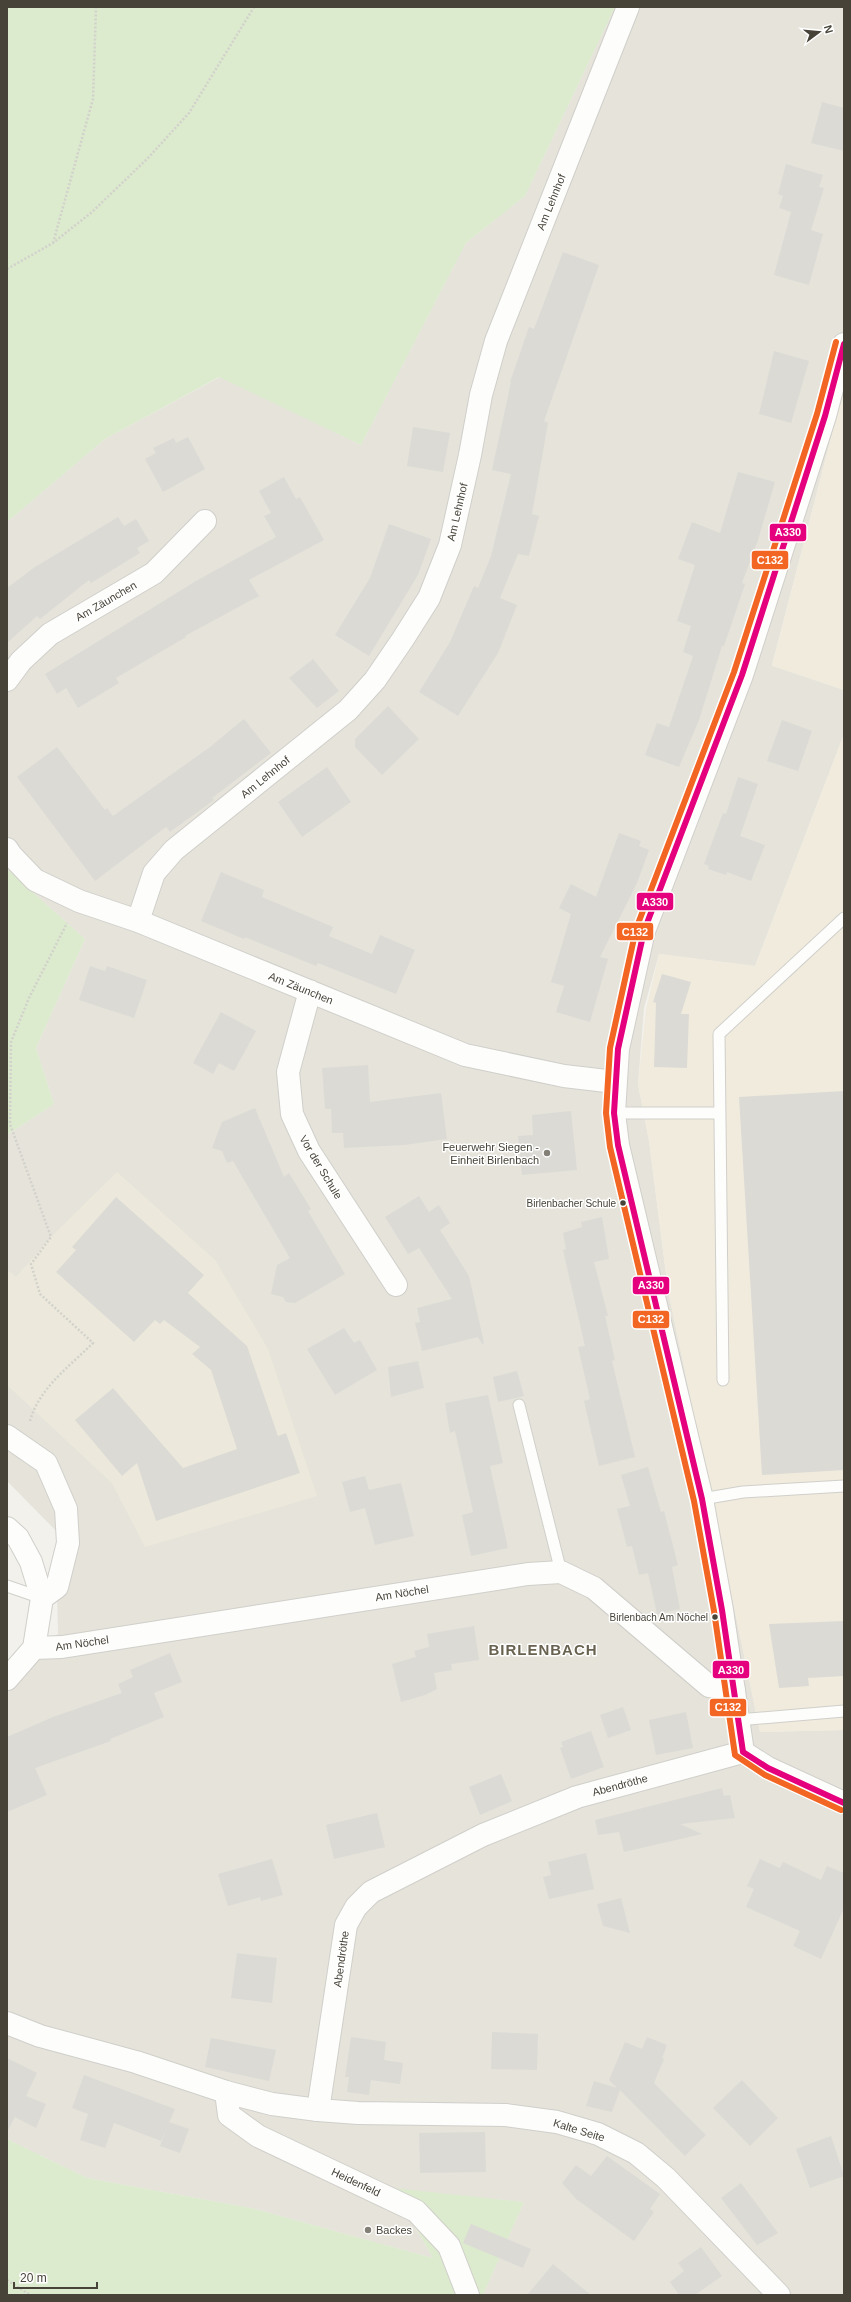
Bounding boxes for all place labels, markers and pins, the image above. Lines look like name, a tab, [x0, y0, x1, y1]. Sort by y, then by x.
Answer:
place label: Feuerwehr Siegen - Einheit Birlenbach	[442, 1141, 539, 1166]
marker: Feuerwehr Siegen - Einheit Birlenbach	[542, 1148, 552, 1158]
place label: Birlenbacher Schule	[527, 1198, 616, 1209]
marker: Birlenbacher Schule	[618, 1198, 628, 1208]
place label: Birlenbach Am Nöchel	[610, 1612, 708, 1623]
marker: Birlenbach Am Nöchel	[710, 1612, 720, 1622]
place label: Backes	[376, 2224, 413, 2236]
marker: Backes	[363, 2225, 373, 2235]

